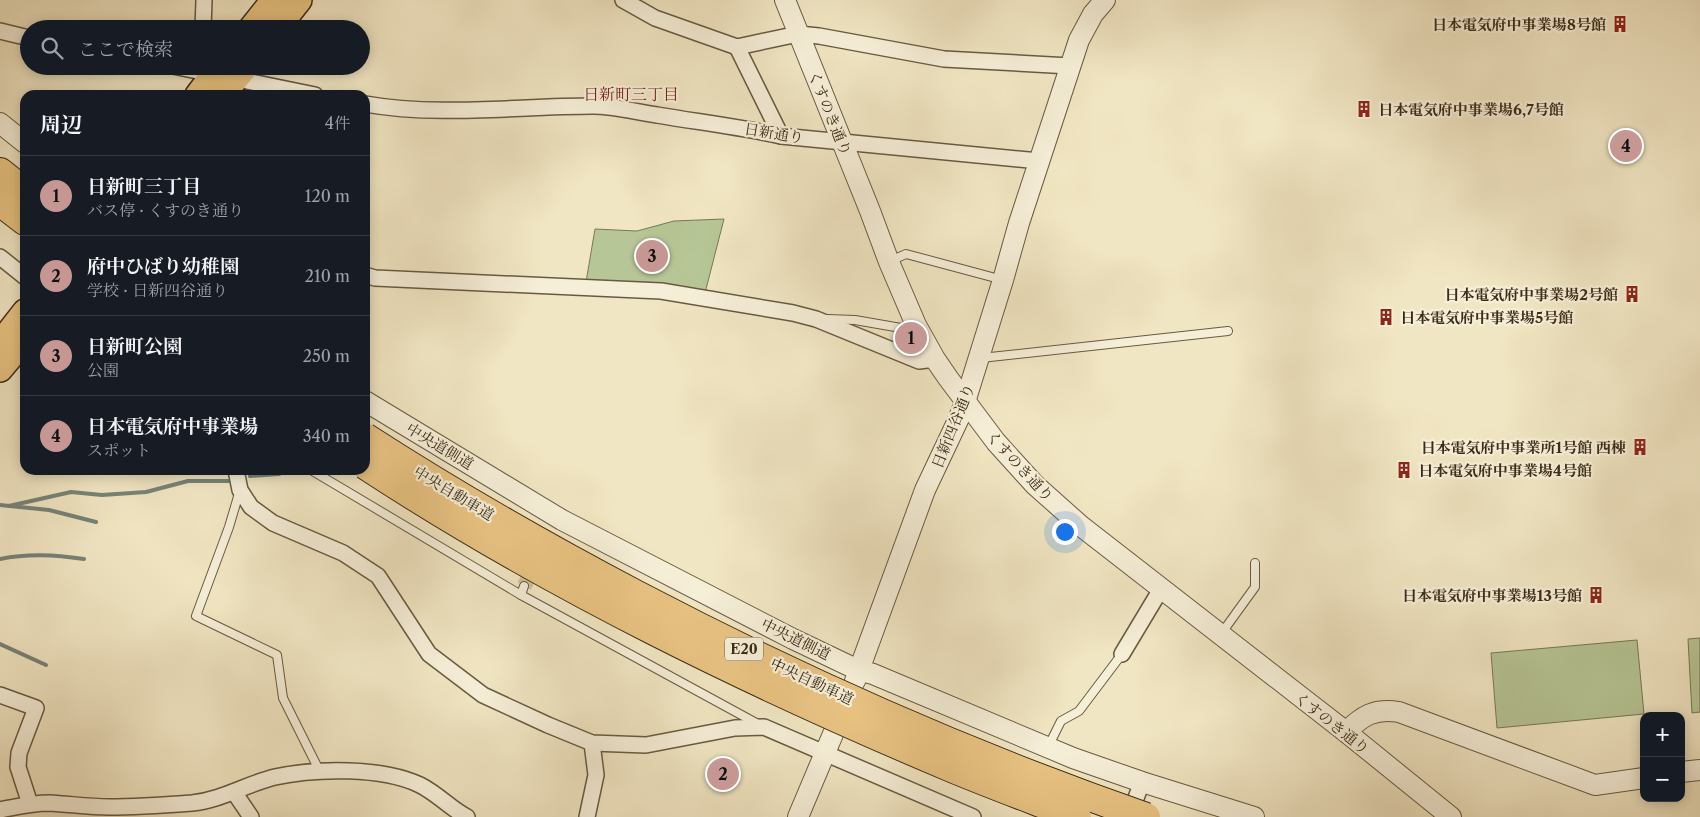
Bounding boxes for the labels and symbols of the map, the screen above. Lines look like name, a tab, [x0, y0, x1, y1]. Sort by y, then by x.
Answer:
building icon: 日本電気府中事業場8号館	[1610, 14, 1630, 34]
place label: 日本電気府中事業場8号館	[1432, 15, 1606, 34]
street label: くすのき通り	[804, 68, 856, 158]
district label: 日新町三丁目	[583, 84, 679, 104]
building icon: 日本電気府中事業場6,7号館	[1354, 99, 1374, 119]
place label: 日本電気府中事業場6,7号館	[1378, 100, 1564, 119]
street label: 日新通り	[743, 119, 805, 147]
pin: 4	[1610, 127, 1642, 165]
pin: 3	[636, 237, 668, 275]
building icon: 日本電気府中事業場2号館	[1622, 284, 1642, 304]
place label: 日本電気府中事業場2号館	[1444, 285, 1618, 304]
building icon: 日本電気府中事業場5号館	[1376, 307, 1396, 327]
place label: 日本電気府中事業場5号館	[1400, 308, 1573, 327]
pin: 1	[895, 319, 927, 357]
street label: 日新四谷通り	[927, 381, 979, 471]
street label: 中央道側道	[403, 419, 477, 473]
street label: くすのき通り	[982, 427, 1058, 505]
building icon: 日本電気府中事業所1号館 西棟	[1630, 437, 1650, 457]
place label: 日本電気府中事業所1号館 西棟	[1420, 438, 1626, 457]
building icon: 日本電気府中事業場4号館	[1394, 460, 1414, 480]
place label: 日本電気府中事業場4号館	[1418, 461, 1592, 480]
street label: 中央自動車道	[411, 462, 497, 524]
your location	[1052, 519, 1078, 545]
building icon: 日本電気府中事業場13号館	[1586, 585, 1606, 605]
place label: 日本電気府中事業場13号館	[1402, 586, 1582, 605]
street label: 中央道側道	[758, 614, 834, 664]
road number: E20	[725, 638, 763, 661]
street label: 中央自動車道	[767, 653, 857, 709]
street label: くすのき通り	[1291, 688, 1373, 758]
pin: 2	[707, 755, 739, 793]

